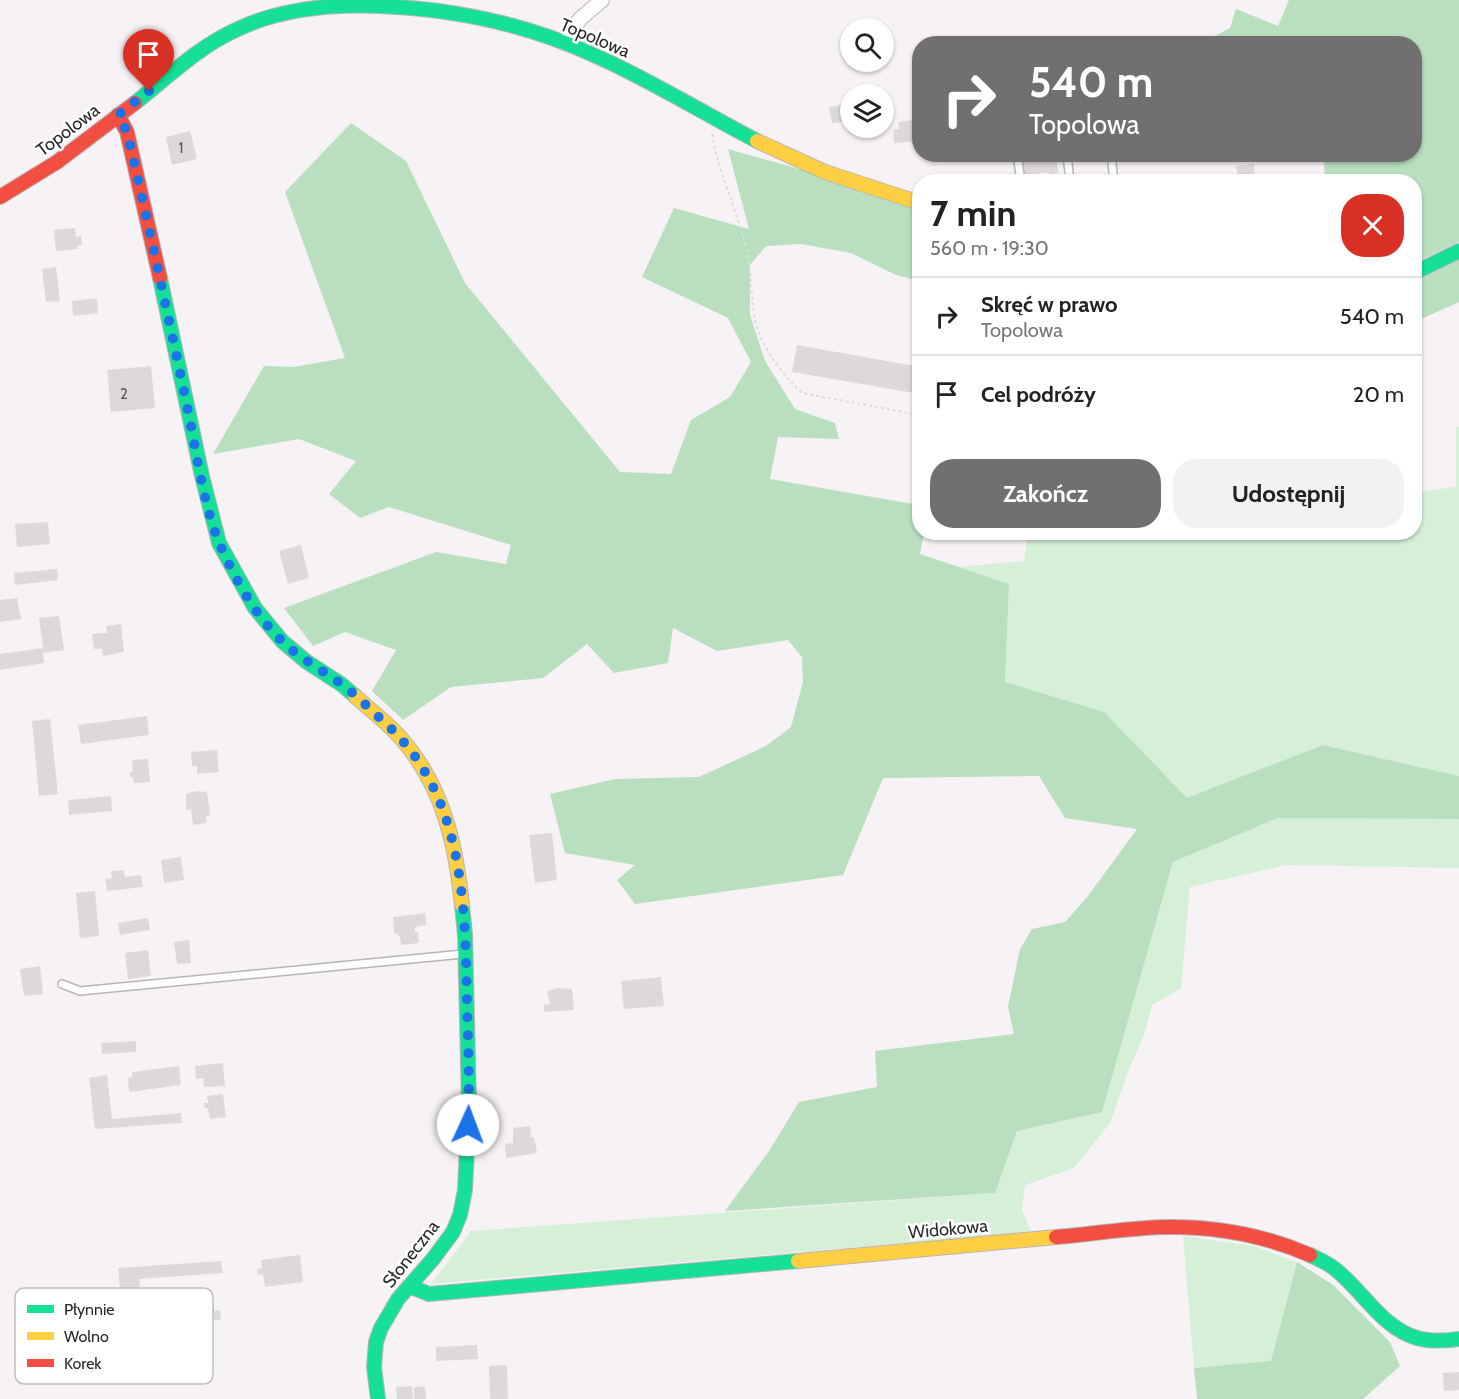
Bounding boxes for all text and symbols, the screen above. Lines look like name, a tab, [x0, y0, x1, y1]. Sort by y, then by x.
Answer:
street label: Topolowa	[557, 13, 633, 63]
map controls	[840, 18, 894, 138]
button: search	[840, 18, 894, 72]
pin	[123, 29, 174, 91]
icon: arrive	[132, 38, 165, 71]
text: 540 m	[1029, 56, 1153, 108]
icon: right	[930, 60, 1008, 138]
button: layers	[840, 84, 894, 138]
street label: Topolowa	[32, 99, 104, 161]
text: Topolowa	[1029, 108, 1139, 141]
house number: 1	[179, 139, 183, 157]
text: 7 min	[930, 191, 1016, 235]
button: close	[1341, 194, 1404, 257]
text: 560 m · 19:30	[930, 236, 1049, 260]
text: Skręć w prawo	[981, 291, 1118, 318]
icon: right	[930, 300, 963, 333]
text: 540 m	[1340, 303, 1404, 330]
text: Topolowa	[981, 318, 1063, 342]
icon: arrive	[930, 378, 963, 411]
text: Cel podróży	[981, 381, 1096, 408]
text: 20 m	[1353, 381, 1404, 408]
house number: 2	[120, 385, 128, 403]
button: Zakończ	[930, 459, 1161, 528]
button: Udostępnij	[1173, 459, 1404, 528]
position arrow	[436, 1093, 500, 1157]
street label: Widokowa	[907, 1215, 989, 1243]
street label: Słoneczna	[378, 1216, 444, 1292]
legend	[15, 1288, 213, 1384]
text: Płynnie	[64, 1300, 114, 1319]
text: Wolno	[64, 1327, 109, 1346]
text: Korek	[64, 1354, 102, 1373]

